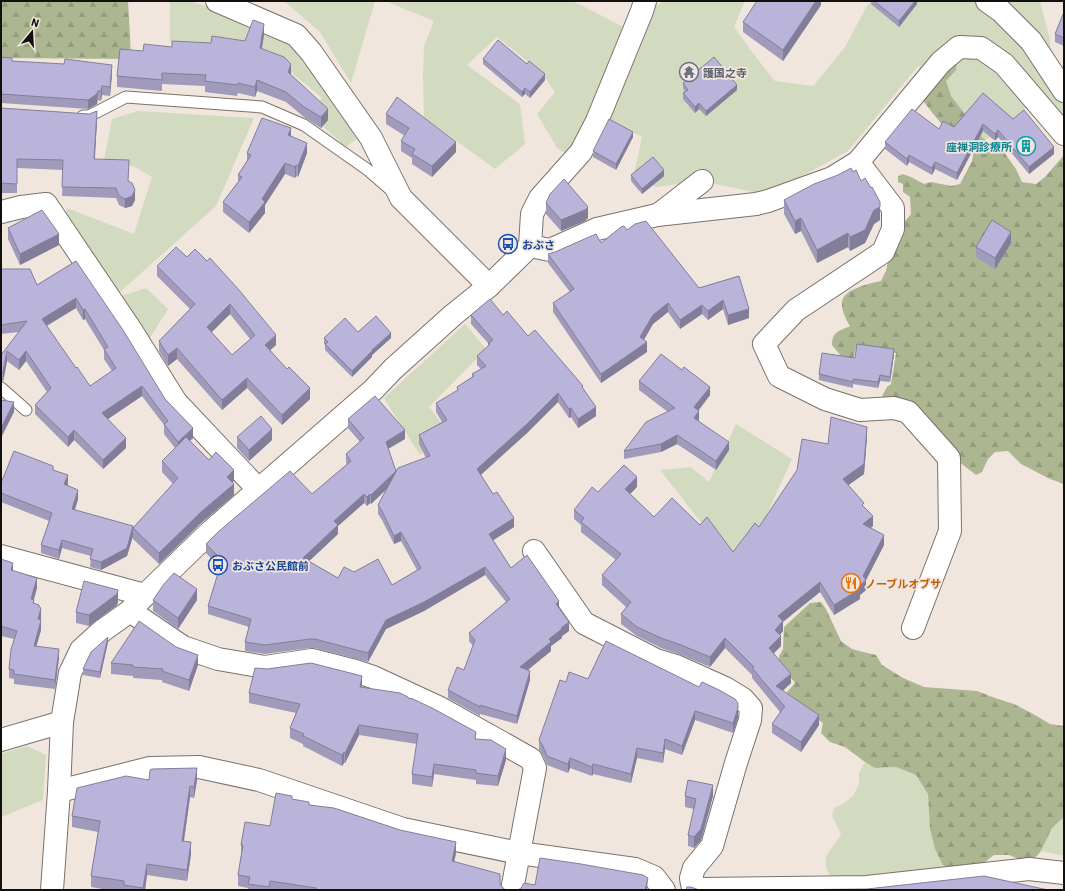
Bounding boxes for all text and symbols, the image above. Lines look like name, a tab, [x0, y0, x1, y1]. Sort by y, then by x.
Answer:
north arrow	[12, 12, 52, 52]
text: N	[30, 15, 41, 29]
temple icon: 護国之寺	[678, 61, 700, 83]
place label: 護国之寺	[703, 66, 747, 79]
building icon: 座禅洞診療所	[1015, 135, 1037, 157]
place label: 座禅洞診療所	[946, 140, 1012, 153]
bus stop icon: おぶさ	[497, 233, 519, 255]
place label: おぶさ	[522, 238, 555, 251]
bus stop icon: おぶさ公民館前	[207, 554, 229, 576]
place label: おぶさ公民館前	[232, 559, 309, 572]
restaurant icon: ノーブルオブサ	[840, 572, 862, 594]
place label: ノーブルオブサ	[865, 577, 941, 590]

